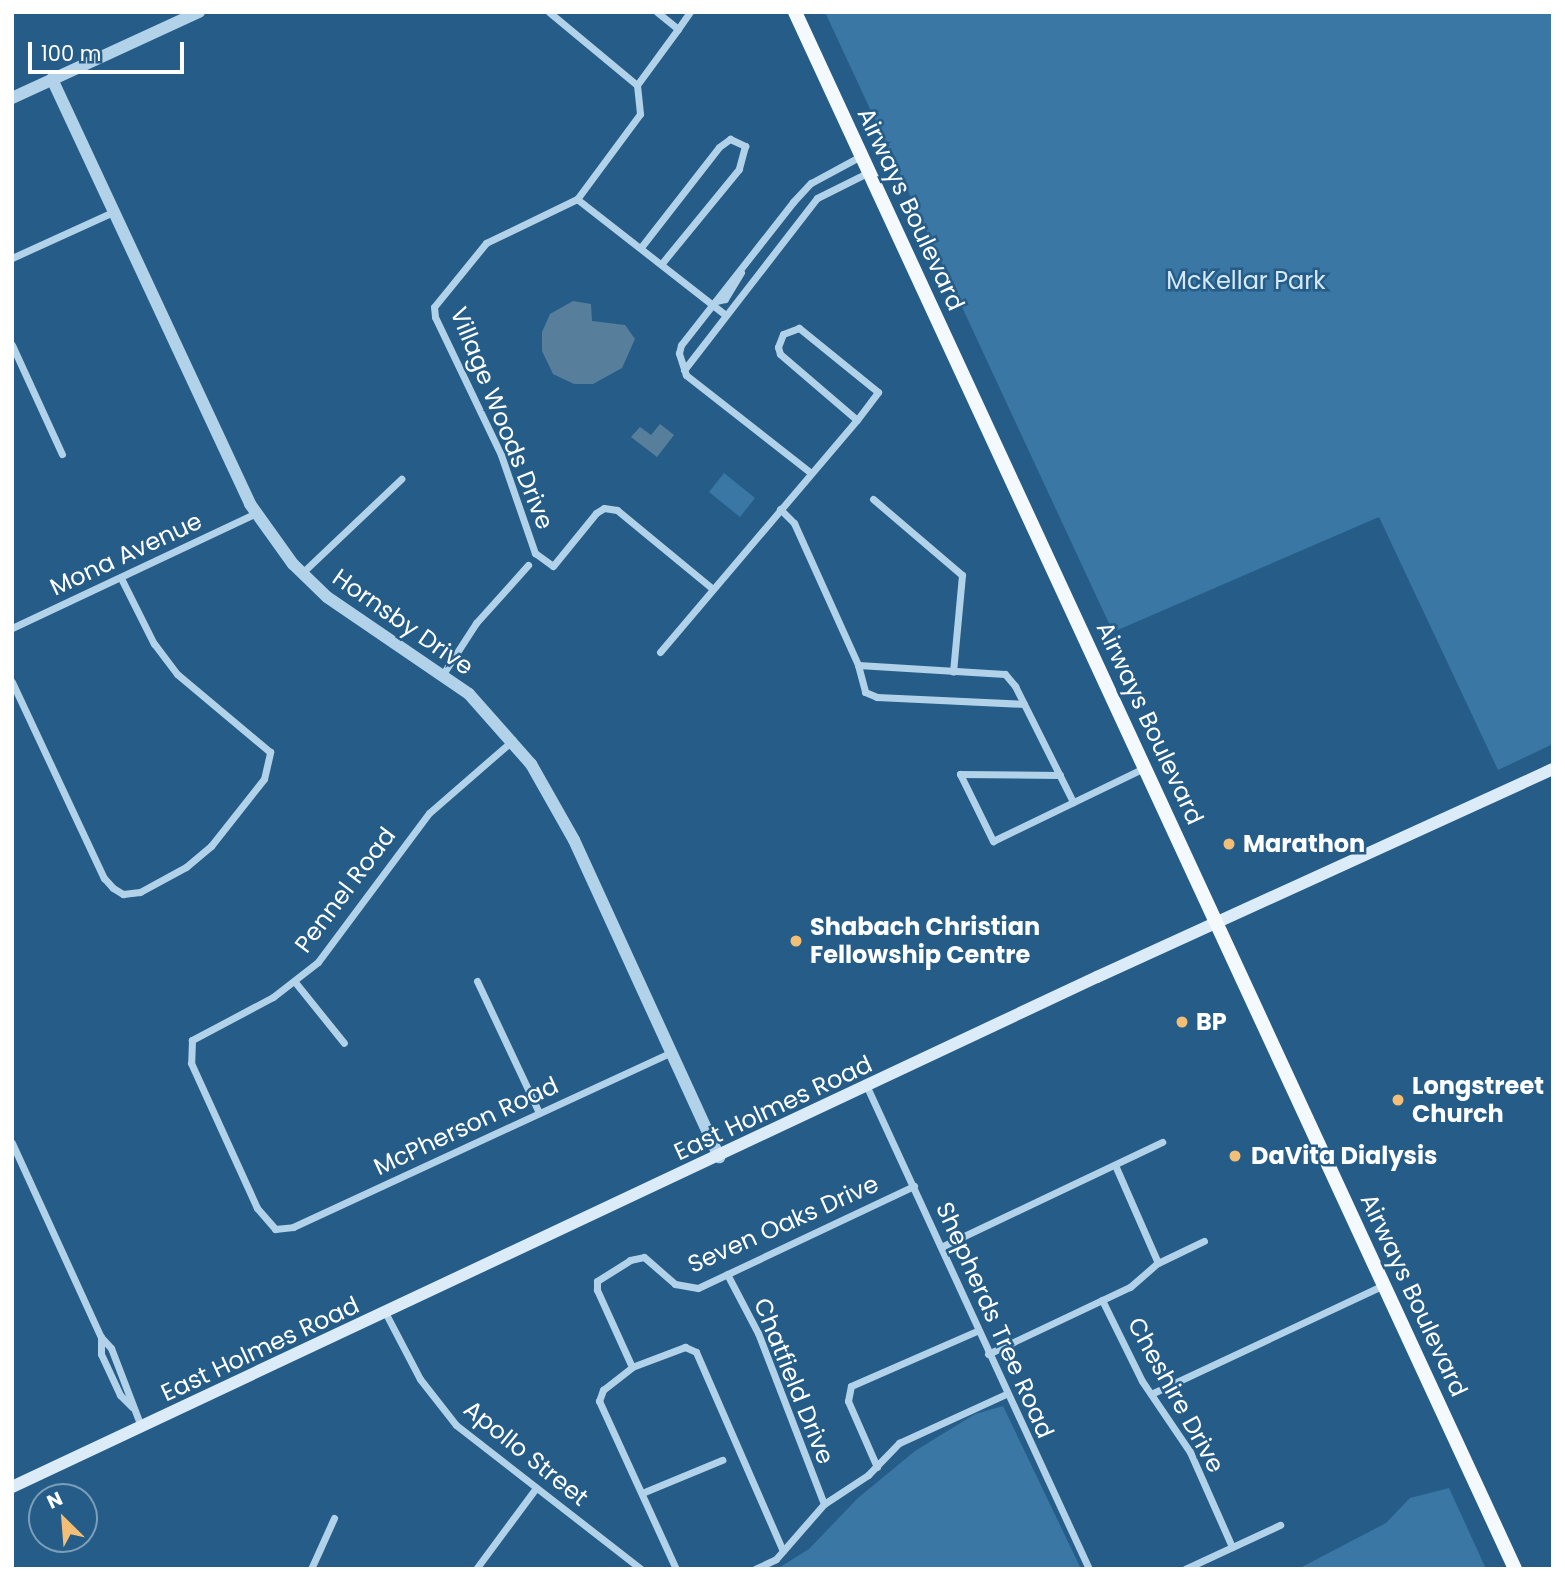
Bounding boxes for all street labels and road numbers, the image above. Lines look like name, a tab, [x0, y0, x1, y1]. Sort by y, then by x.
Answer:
street label: Airways Boulevard	[851, 103, 971, 315]
street label: Village Woods Drive	[444, 303, 560, 533]
street label: Mona Avenue	[46, 506, 206, 602]
street label: Hornsby Drive	[327, 563, 479, 681]
street label: Airways Boulevard	[1090, 617, 1210, 829]
street label: Pennel Road	[289, 822, 401, 958]
street label: East Holmes Road	[669, 1050, 877, 1166]
street label: McPherson Road	[369, 1071, 563, 1181]
street label: Seven Oaks Drive	[683, 1169, 883, 1279]
street label: Airways Boulevard	[1354, 1189, 1474, 1401]
street label: Shepherds Tree Road	[930, 1197, 1060, 1443]
street label: East Holmes Road	[156, 1291, 364, 1407]
street label: Chatfield Drive	[748, 1294, 840, 1468]
street label: Cheshire Drive	[1121, 1312, 1231, 1478]
street label: Apollo Street	[458, 1394, 594, 1512]

